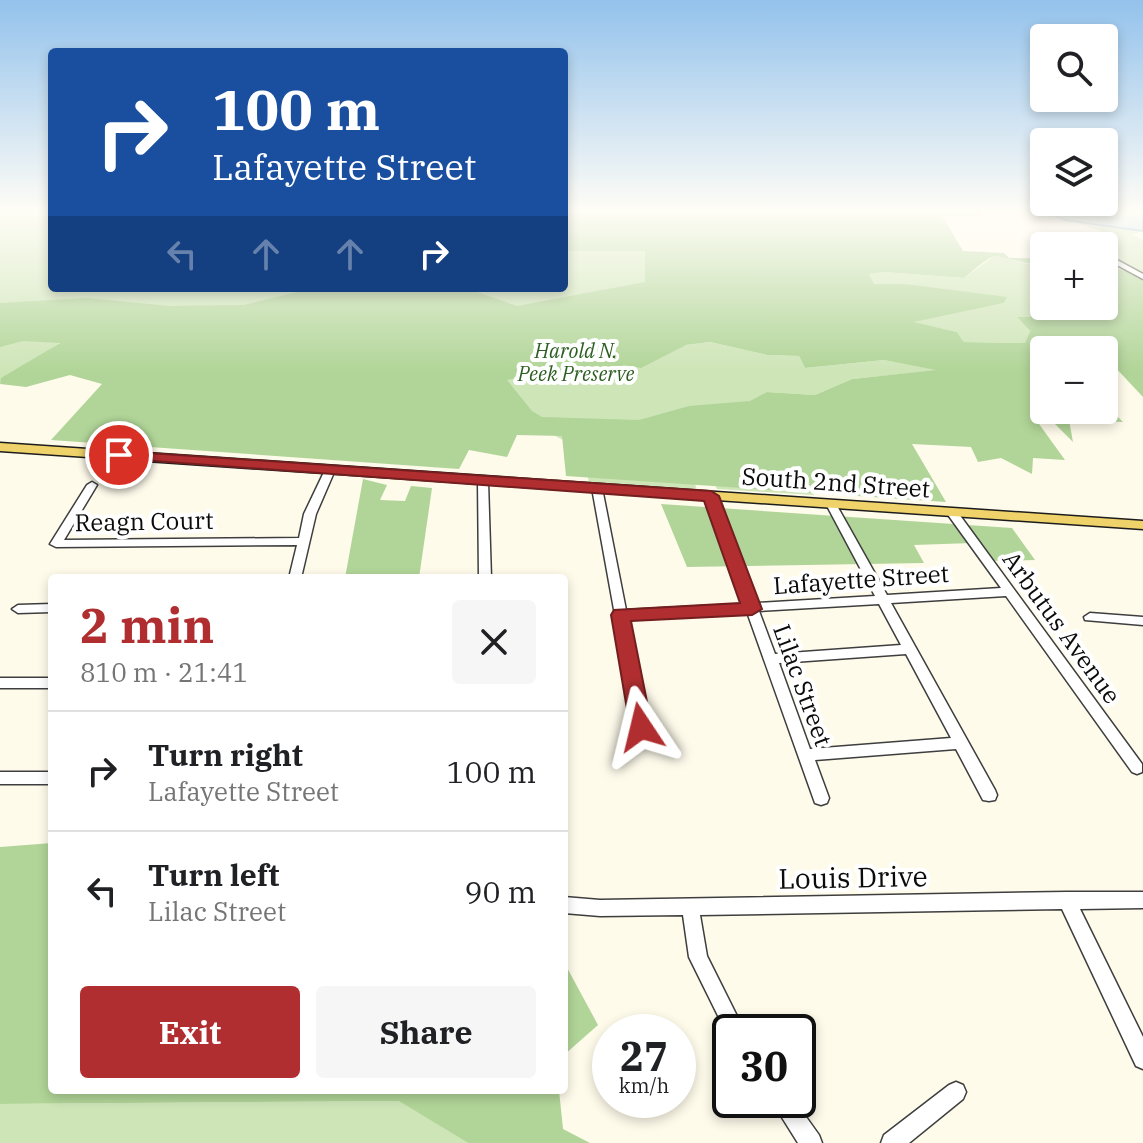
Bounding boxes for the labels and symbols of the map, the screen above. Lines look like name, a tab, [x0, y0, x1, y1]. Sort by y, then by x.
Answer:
park label: Harold N. Peek Preserve	[517, 337, 634, 387]
pin	[85, 421, 153, 489]
street label: South 2nd Street	[741, 459, 931, 505]
street label: Reagn Court	[74, 504, 214, 538]
street label: Arbutus Avenue	[996, 544, 1128, 710]
street label: Lafayette Street	[772, 557, 950, 601]
street label: Lilac Street	[766, 620, 840, 750]
position arrow	[599, 685, 683, 769]
street label: Louis Drive	[778, 857, 928, 897]
speed limit sign: 30	[712, 1014, 816, 1118]

